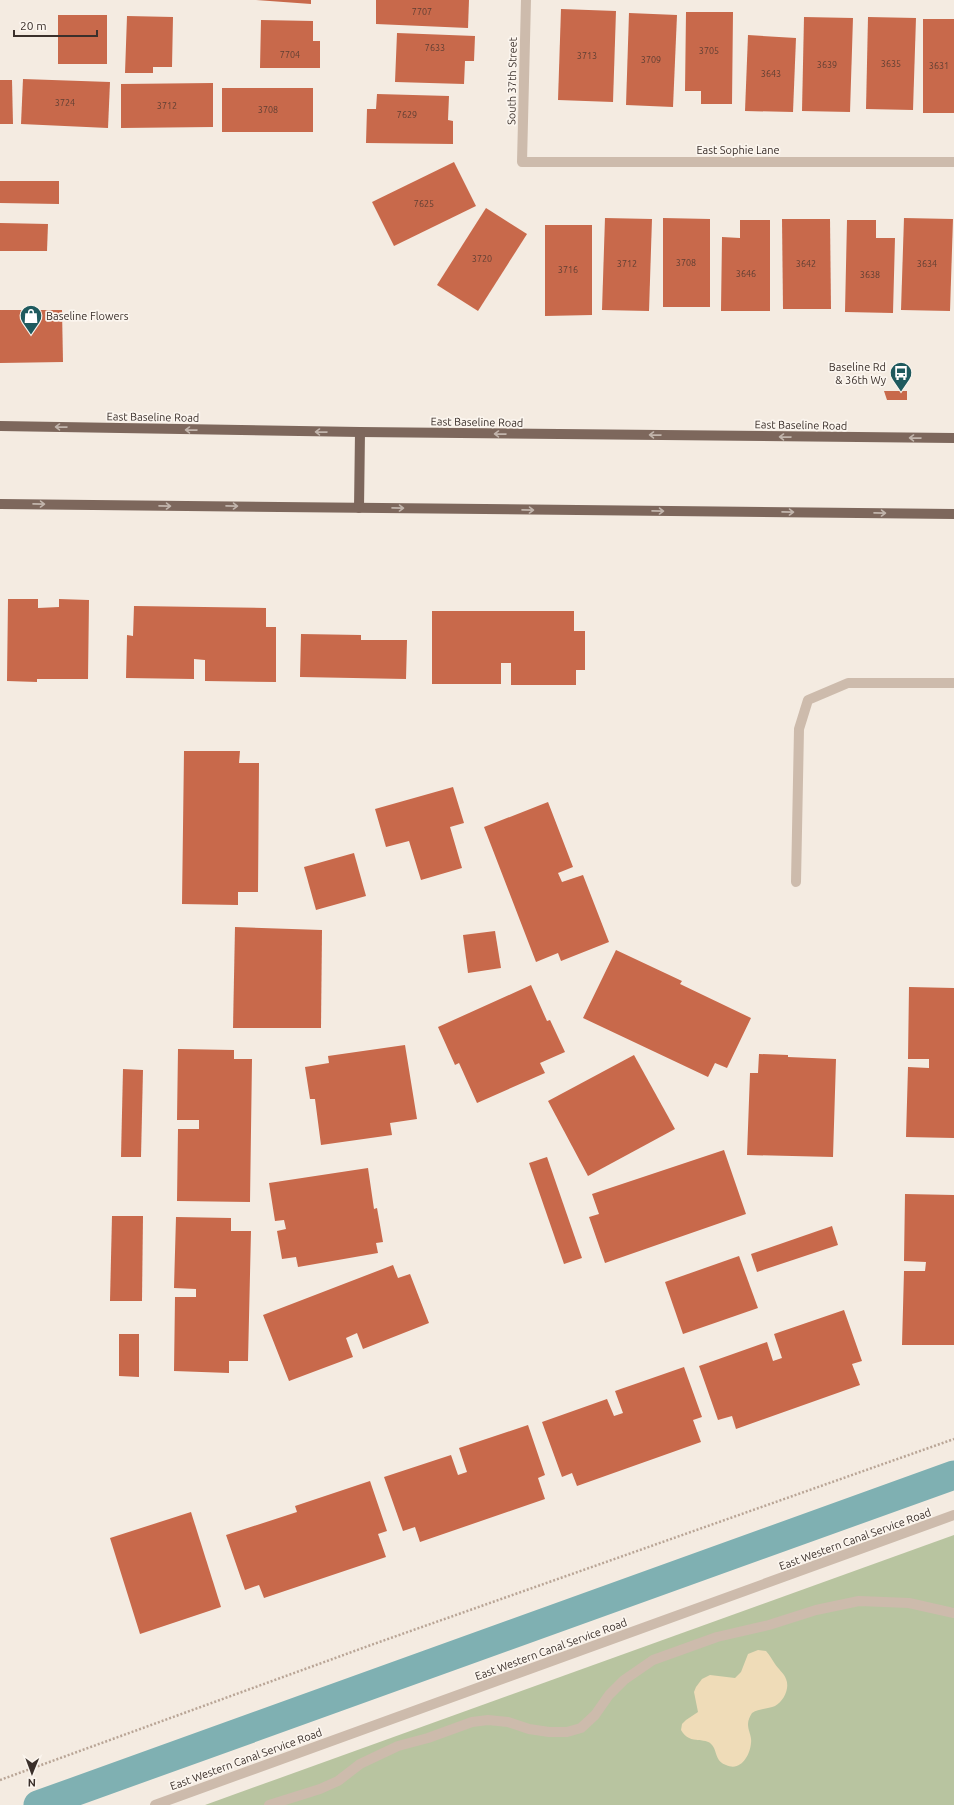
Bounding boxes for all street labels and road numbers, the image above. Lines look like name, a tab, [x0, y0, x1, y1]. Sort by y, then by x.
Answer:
street label: South 37th Street	[505, 36, 519, 125]
street label: East Sophie Lane	[696, 144, 780, 156]
street label: East Baseline Road	[107, 410, 199, 424]
street label: East Baseline Road	[431, 415, 523, 429]
street label: East Baseline Road	[755, 418, 847, 432]
street label: East Western Canal Service Road	[777, 1506, 933, 1572]
street label: East Western Canal Service Road	[473, 1616, 629, 1682]
street label: East Western Canal Service Road	[168, 1726, 324, 1792]

